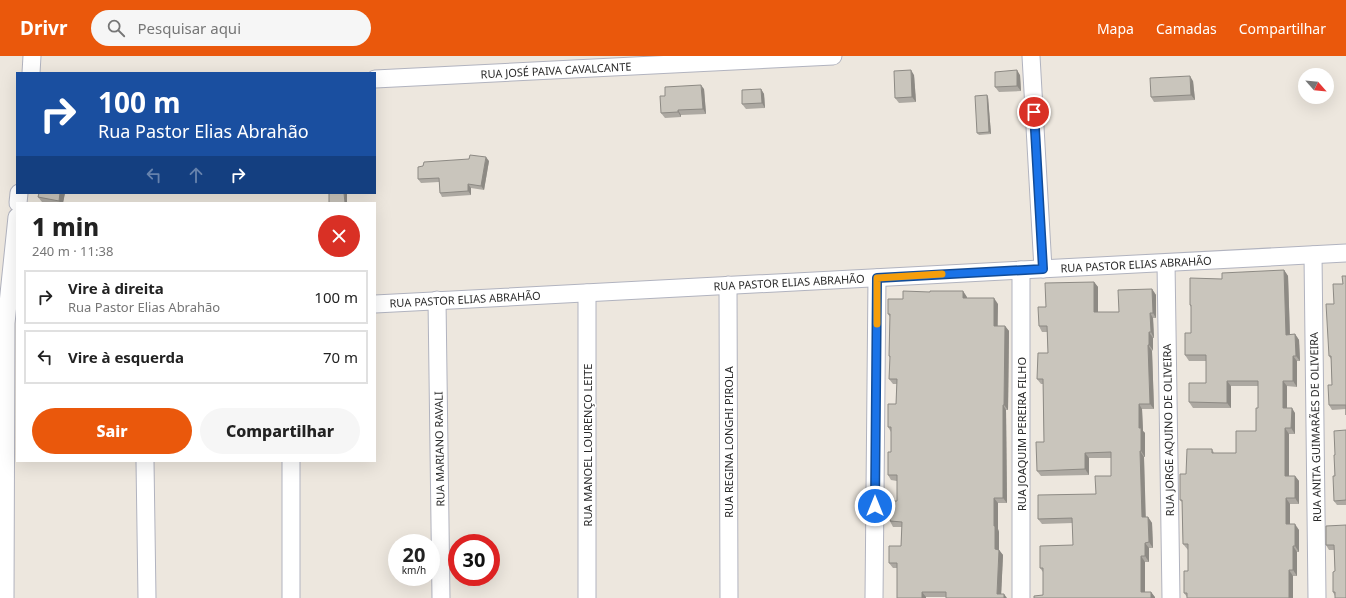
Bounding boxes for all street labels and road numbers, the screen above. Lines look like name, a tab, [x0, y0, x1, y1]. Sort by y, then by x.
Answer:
street label: RUA JOSÉ PAIVA CAVALCANTE	[480, 59, 632, 81]
street label: RUA PASTOR ELIAS ABRAHÃO	[1060, 253, 1212, 275]
street label: RUA PASTOR ELIAS ABRAHÃO	[713, 271, 865, 293]
street label: RUA PASTOR ELIAS ABRAHÃO	[389, 288, 541, 310]
street label: RUA ANITA GUIMARÃES DE OLIVEIRA	[1306, 331, 1324, 522]
street label: RUA JORGE AQUINO DE OLIVEIRA	[1159, 343, 1177, 516]
street label: RUA JOAQUIM PEREIRA FILHO	[1014, 357, 1029, 511]
street label: RUA MANOEL LOURENÇO LEITE	[580, 364, 595, 526]
street label: RUA REGINA LONGHI PIROLA	[721, 365, 736, 518]
street label: RUA MARIANO RAVALI	[430, 391, 448, 507]

